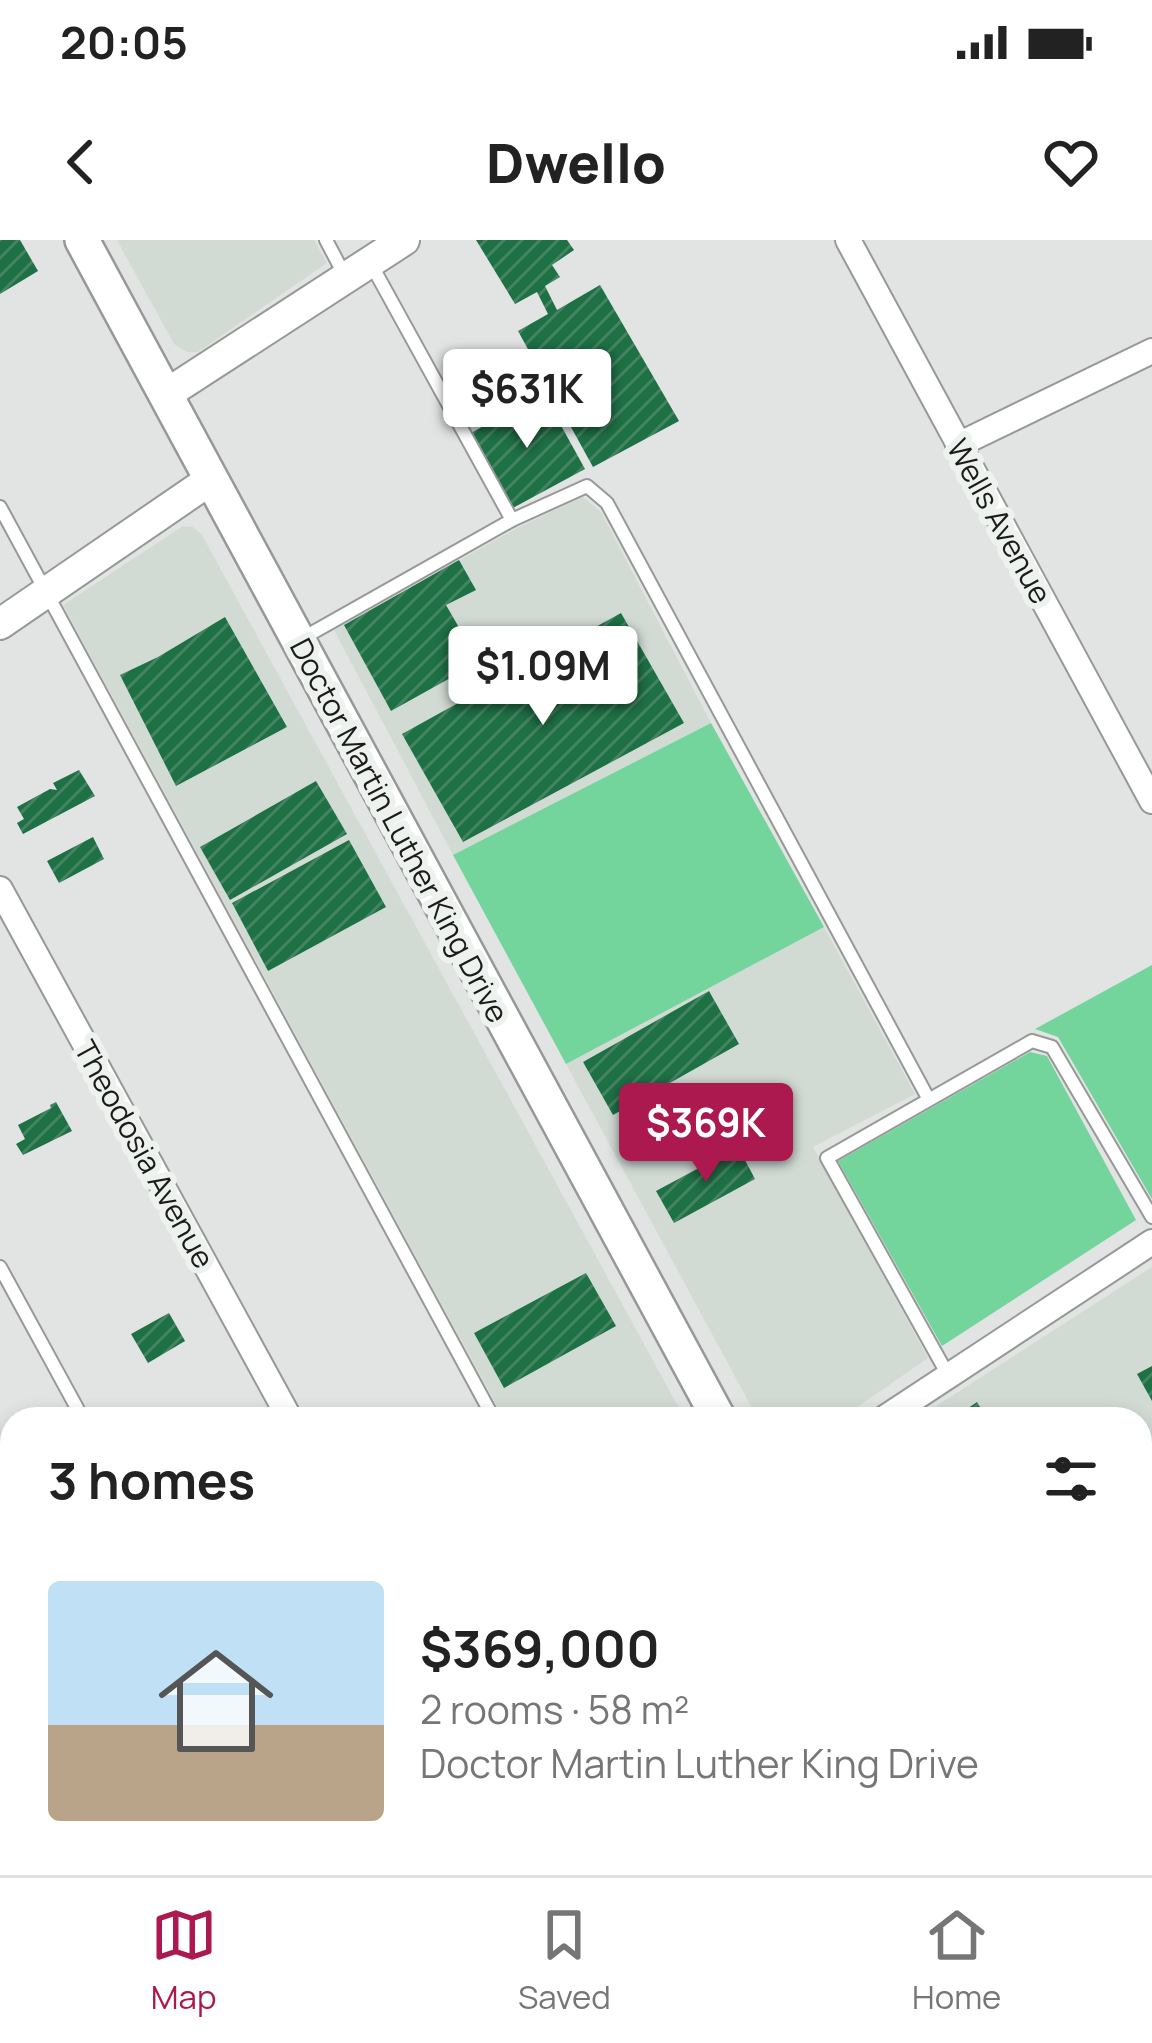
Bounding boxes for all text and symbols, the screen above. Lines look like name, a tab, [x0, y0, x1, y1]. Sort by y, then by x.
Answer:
text: 20:05	[60, 11, 188, 73]
text: Dwello	[486, 125, 666, 199]
icon: back	[48, 129, 114, 195]
icon: heart	[1038, 129, 1104, 195]
pin: $631K	[443, 349, 611, 451]
text: $631K	[470, 361, 584, 415]
street label: Wells Avenue	[938, 431, 1062, 611]
pin: $1.09M	[445, 626, 641, 728]
street label: Doctor Martin Luther King Drive	[281, 631, 519, 1029]
text: $1.09M	[475, 638, 611, 692]
street label: Theodosia Avenue	[65, 1033, 225, 1275]
pin: $369K	[622, 1083, 790, 1185]
text: $369K	[646, 1095, 766, 1149]
text: 3 homes	[48, 1445, 255, 1514]
icon: filters	[1038, 1446, 1104, 1512]
text: $369,000	[420, 1613, 660, 1682]
icon: home	[144, 1629, 288, 1773]
text: 2 rooms · 58 m²	[420, 1682, 689, 1736]
text: Doctor Martin Luther King Drive	[420, 1736, 979, 1790]
tab: Map	[151, 1902, 217, 2019]
tab: Saved	[518, 1902, 611, 2019]
tab: Home	[912, 1902, 1001, 2019]

